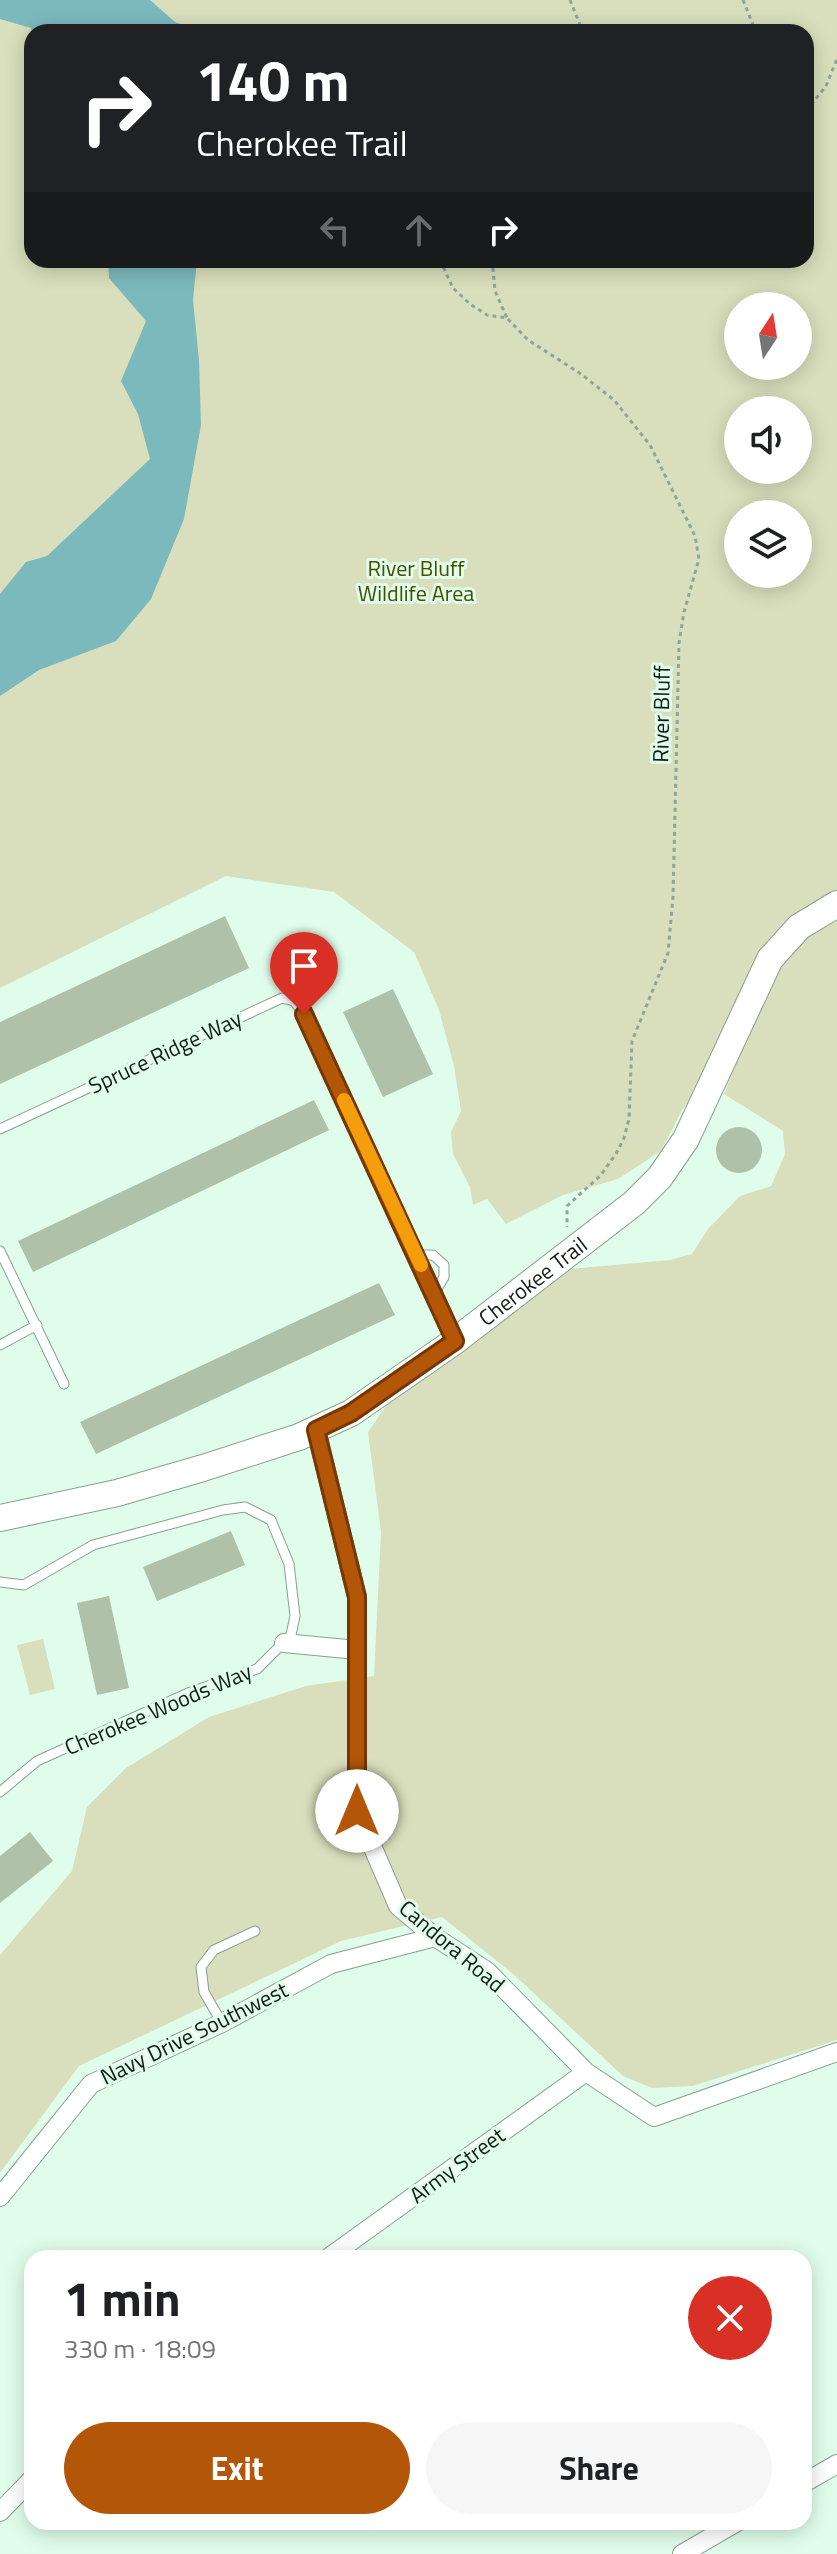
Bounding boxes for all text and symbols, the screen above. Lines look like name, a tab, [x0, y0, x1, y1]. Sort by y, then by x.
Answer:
text: 140 m	[196, 38, 349, 123]
icon: right	[64, 56, 168, 160]
text: Cherokee Trail	[196, 115, 408, 170]
icon: left	[313, 208, 357, 252]
icon: ahead	[397, 208, 441, 252]
icon: right	[481, 208, 525, 252]
north arrow	[724, 292, 812, 380]
map controls	[724, 292, 812, 588]
button: sound	[724, 396, 812, 484]
button: layers	[724, 500, 812, 588]
park label: River Bluff Wildlife Area	[358, 551, 474, 610]
street label: River Bluff	[643, 664, 679, 763]
pin	[270, 932, 338, 1014]
icon: arrive	[282, 944, 326, 988]
street label: Spruce Ridge Way	[82, 1001, 248, 1103]
street label: Cherokee Trail	[471, 1228, 594, 1334]
street label: Cherokee Woods Way	[59, 1654, 257, 1764]
position arrow	[315, 1769, 399, 1853]
street label: Candora Road	[392, 1891, 512, 2001]
street label: Navy Drive Southwest	[94, 1973, 294, 2093]
street label: Army Street	[402, 2118, 512, 2211]
text: 1 min	[64, 2262, 181, 2335]
button: close	[688, 2276, 772, 2360]
text: 330 m · 18:09	[64, 2329, 216, 2368]
button: Exit	[64, 2422, 410, 2514]
button: Share	[426, 2422, 772, 2514]

